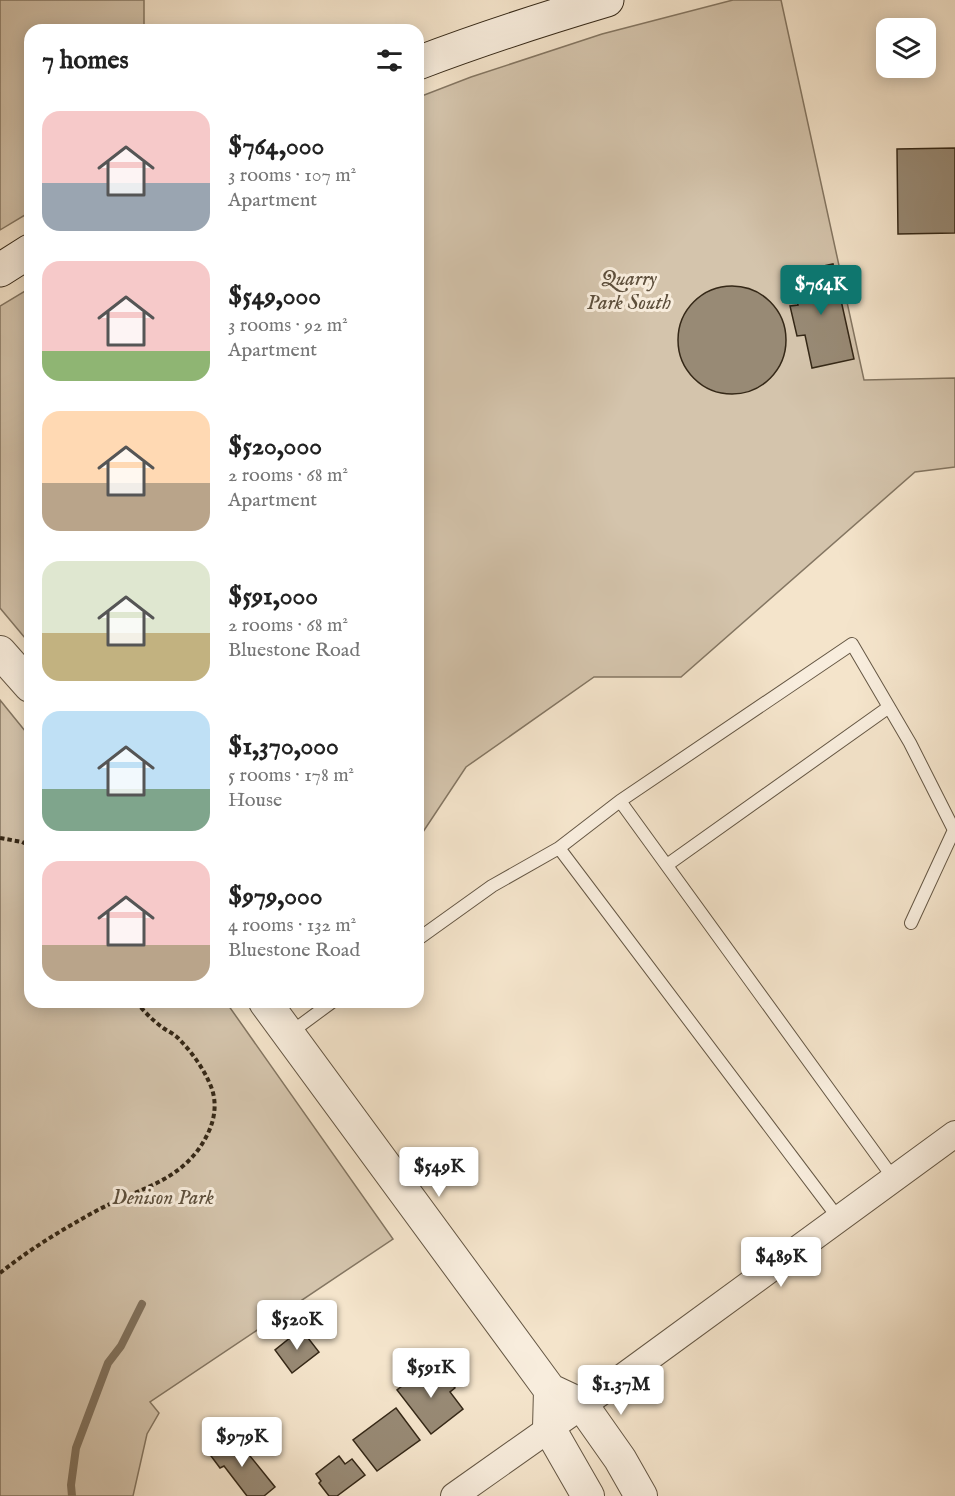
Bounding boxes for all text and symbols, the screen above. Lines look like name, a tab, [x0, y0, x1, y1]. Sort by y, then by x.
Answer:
map controls	[876, 18, 936, 78]
button: layers	[876, 18, 936, 78]
text: 7 homes	[42, 44, 129, 77]
icon: filters	[373, 44, 406, 77]
text: $764,000	[228, 130, 324, 163]
icon: home	[90, 135, 162, 207]
text: 3 rooms · 107 m²	[228, 163, 356, 188]
text: Apartment	[228, 188, 317, 213]
pin: $764K	[779, 265, 863, 316]
park label: Quarry Park South	[587, 266, 671, 317]
text: $764K	[794, 272, 848, 297]
text: $549,000	[228, 280, 321, 313]
icon: home	[90, 285, 162, 357]
text: 3 rooms · 92 m²	[228, 313, 348, 338]
text: Apartment	[228, 338, 317, 363]
text: $520,000	[228, 430, 322, 463]
icon: home	[90, 435, 162, 507]
text: 2 rooms · 68 m²	[228, 463, 348, 488]
text: Apartment	[228, 488, 317, 513]
text: $591,000	[228, 580, 318, 613]
icon: home	[90, 585, 162, 657]
text: 2 rooms · 68 m²	[228, 613, 348, 638]
text: Bluestone Road	[228, 638, 360, 663]
text: $1,370,000	[228, 730, 339, 763]
icon: home	[90, 735, 162, 807]
text: 5 rooms · 178 m²	[228, 763, 354, 788]
text: House	[228, 788, 282, 813]
text: $979,000	[228, 880, 323, 913]
icon: home	[90, 885, 162, 957]
text: 4 rooms · 132 m²	[228, 913, 356, 938]
text: Bluestone Road	[228, 938, 360, 963]
pin: $549K	[397, 1147, 481, 1198]
text: $549K	[413, 1154, 465, 1179]
park label: Denison Park	[112, 1185, 215, 1212]
pin: $489K	[739, 1237, 823, 1288]
text: $489K	[755, 1244, 807, 1269]
pin: $520K	[255, 1300, 339, 1351]
text: $520K	[271, 1307, 323, 1332]
pin: $591K	[389, 1348, 473, 1399]
text: $591K	[407, 1355, 455, 1380]
pin: $1.37M	[572, 1365, 670, 1416]
text: $1.37M	[592, 1372, 650, 1397]
pin: $979K	[200, 1417, 284, 1468]
text: $979K	[216, 1424, 268, 1449]

